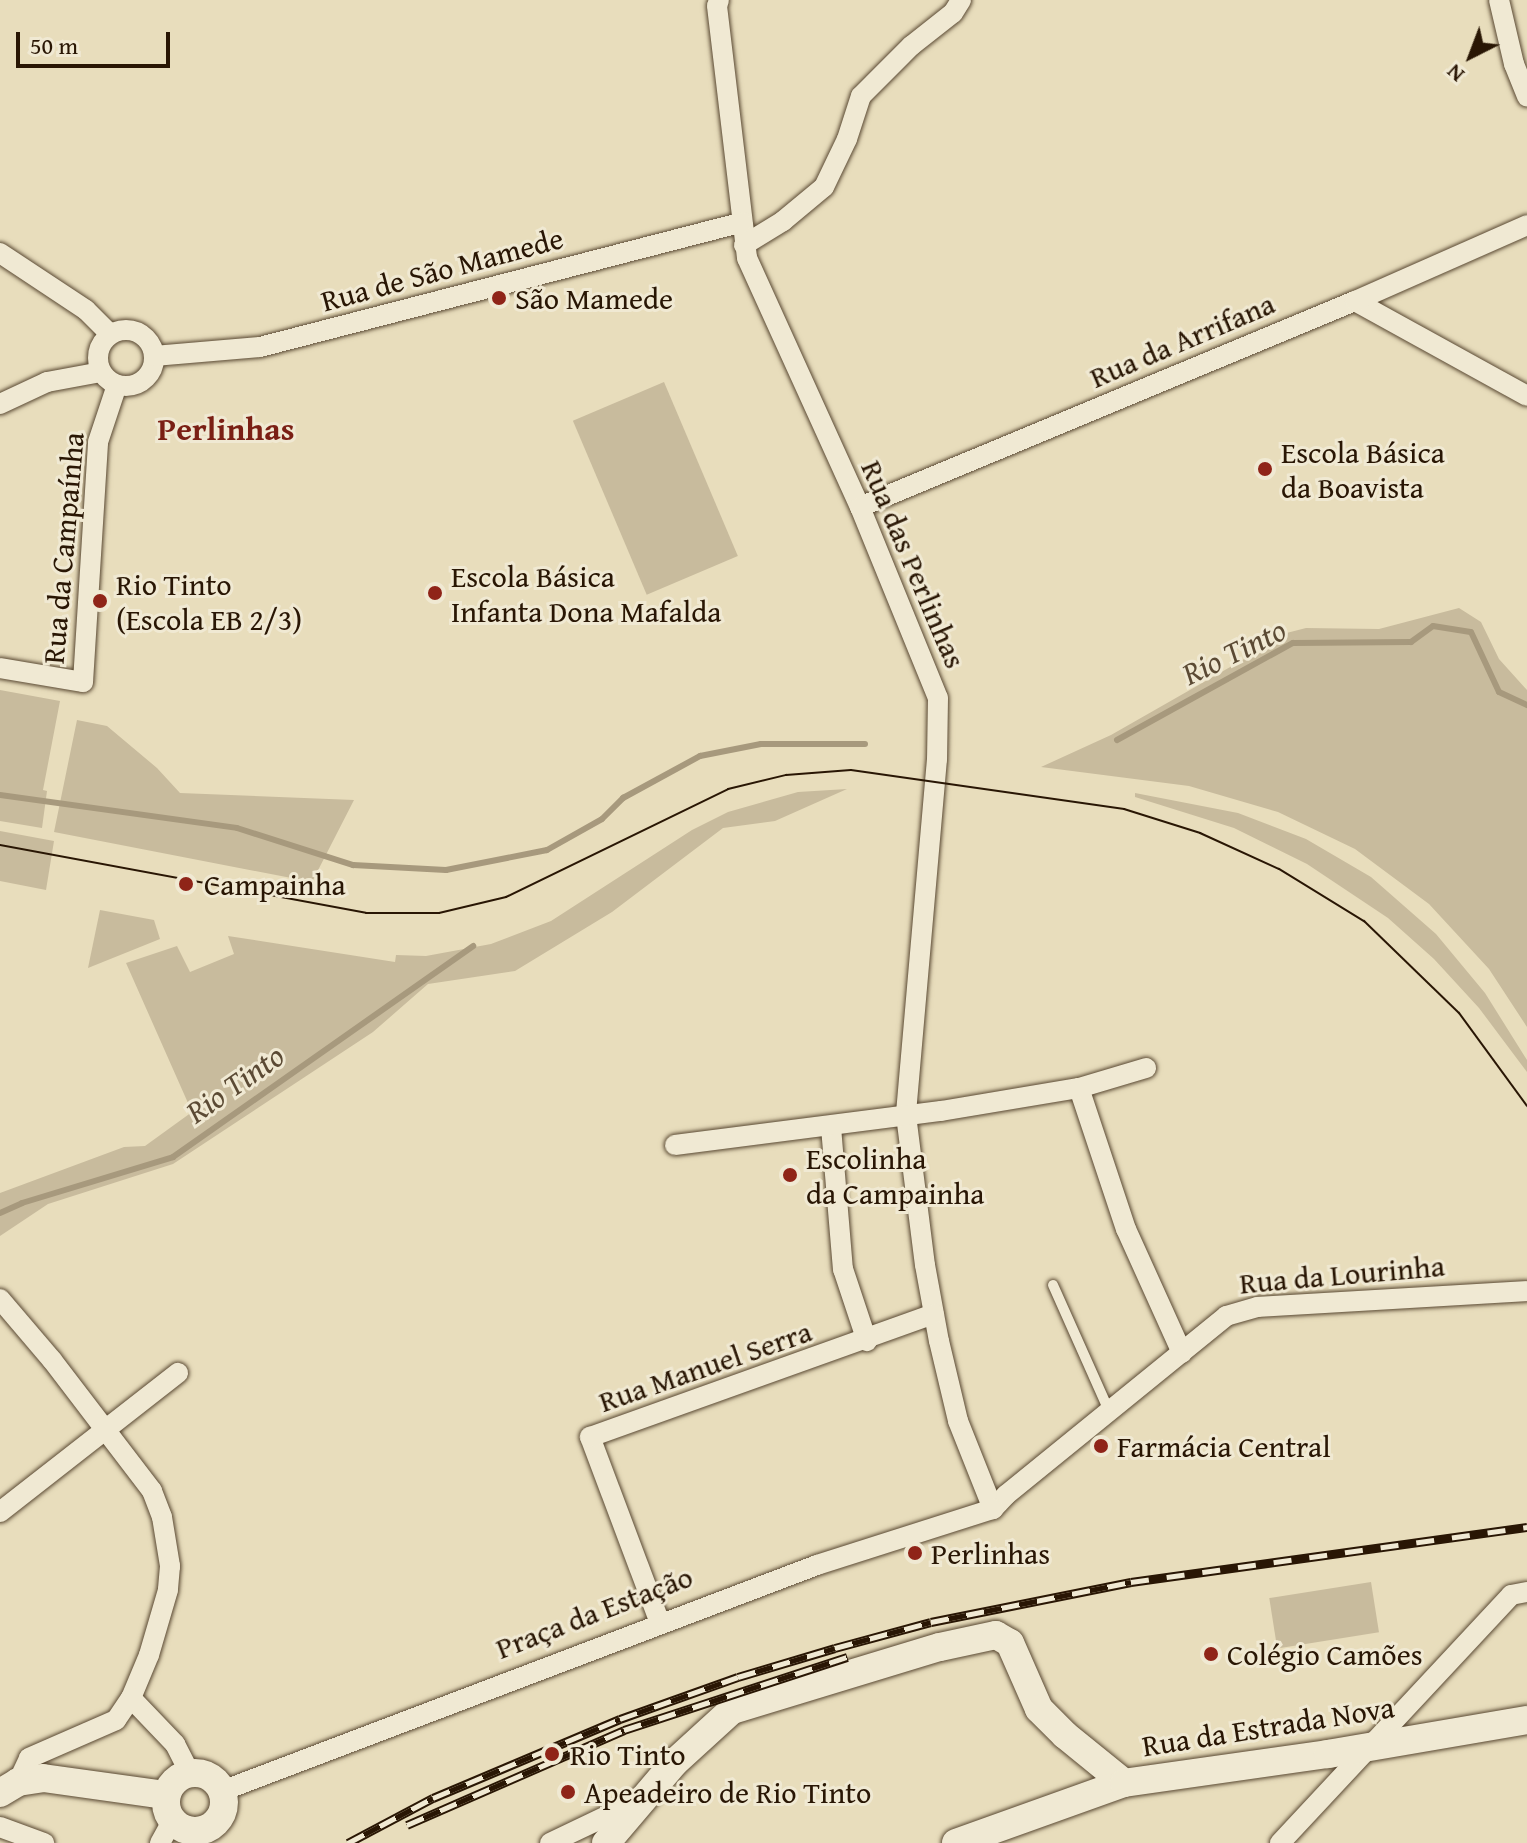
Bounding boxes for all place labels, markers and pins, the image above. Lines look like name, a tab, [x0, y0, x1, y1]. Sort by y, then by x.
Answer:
place label: São Mamede	[515, 280, 673, 316]
marker: São Mamede	[490, 289, 508, 307]
place label: Escola Básica da Boavista	[1281, 434, 1445, 504]
marker: Escola Básica da Boavista	[1256, 460, 1274, 478]
place label: Escola Básica Infanta Dona Mafalda	[451, 558, 721, 628]
place label: Rio Tinto (Escola EB 2/3)	[116, 566, 302, 636]
marker: Escola Básica Infanta Dona Mafalda	[426, 584, 444, 602]
marker: Rio Tinto (Escola EB 2/3)	[91, 592, 109, 610]
place label: Campainha	[204, 866, 346, 902]
marker: Campainha	[175, 873, 197, 895]
place label: Escolinha da Campainha	[806, 1140, 984, 1210]
marker: Escolinha da Campainha	[781, 1166, 799, 1184]
place label: Farmácia Central	[1117, 1428, 1331, 1464]
marker: Farmácia Central	[1092, 1437, 1110, 1455]
place label: Perlinhas	[931, 1535, 1050, 1571]
marker: Perlinhas	[906, 1544, 924, 1562]
place label: Colégio Camões	[1227, 1636, 1423, 1672]
marker: Colégio Camões	[1202, 1645, 1220, 1663]
place label: Rio Tinto	[570, 1736, 686, 1772]
marker: Rio Tinto	[541, 1743, 563, 1765]
place label: Apeadeiro de Rio Tinto	[584, 1774, 871, 1810]
marker: Apeadeiro de Rio Tinto	[559, 1783, 577, 1801]

